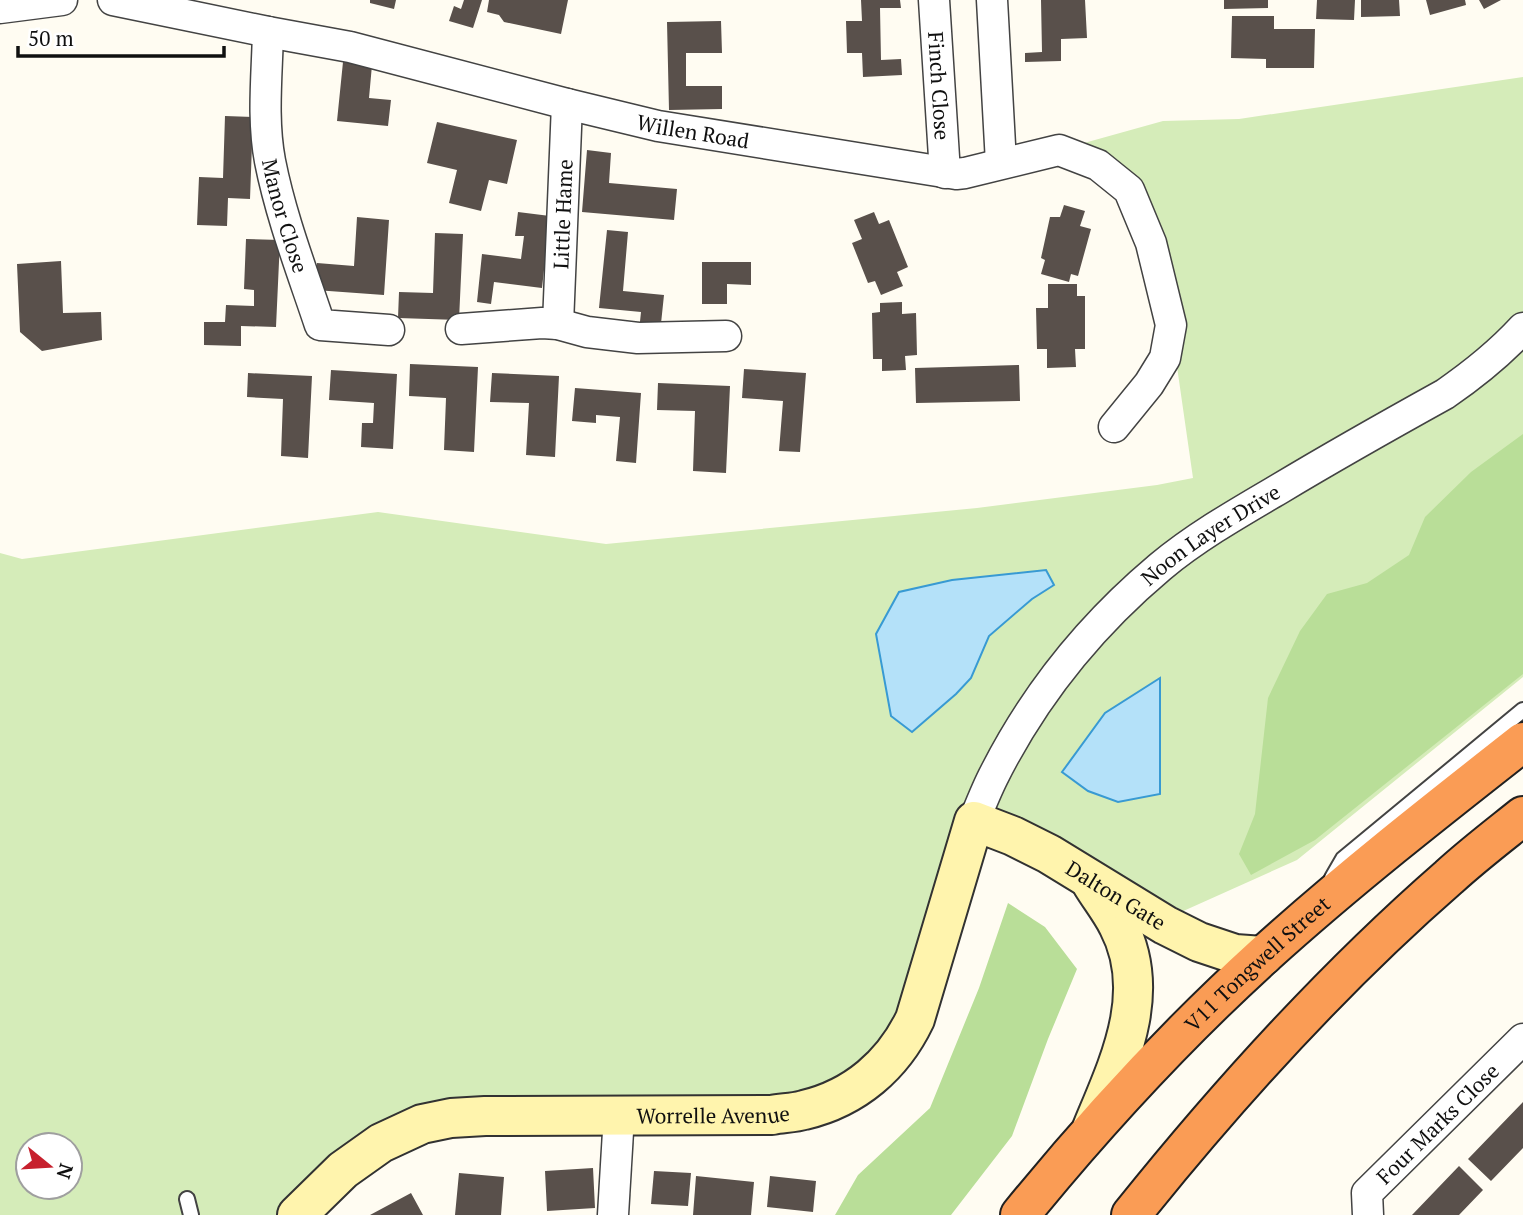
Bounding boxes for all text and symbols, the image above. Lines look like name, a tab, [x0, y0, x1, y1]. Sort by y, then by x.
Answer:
scale bar	[18, 14, 224, 58]
text: 50 m	[28, 24, 74, 52]
street label: Finch Close	[922, 31, 957, 141]
street label: Willen Road	[634, 107, 752, 155]
street label: Manor Close	[256, 156, 315, 276]
street label: Little Hame	[546, 159, 579, 270]
street label: Noon Layer Drive	[1135, 478, 1285, 591]
street label: Dalton Gate	[1061, 854, 1171, 936]
street label: V11 Tongwell Street	[1178, 889, 1336, 1037]
street label: Four Marks Close	[1370, 1057, 1505, 1190]
street label: Worrelle Avenue	[636, 1099, 791, 1130]
north arrow	[14, 1131, 84, 1201]
text: N	[51, 1161, 80, 1183]

